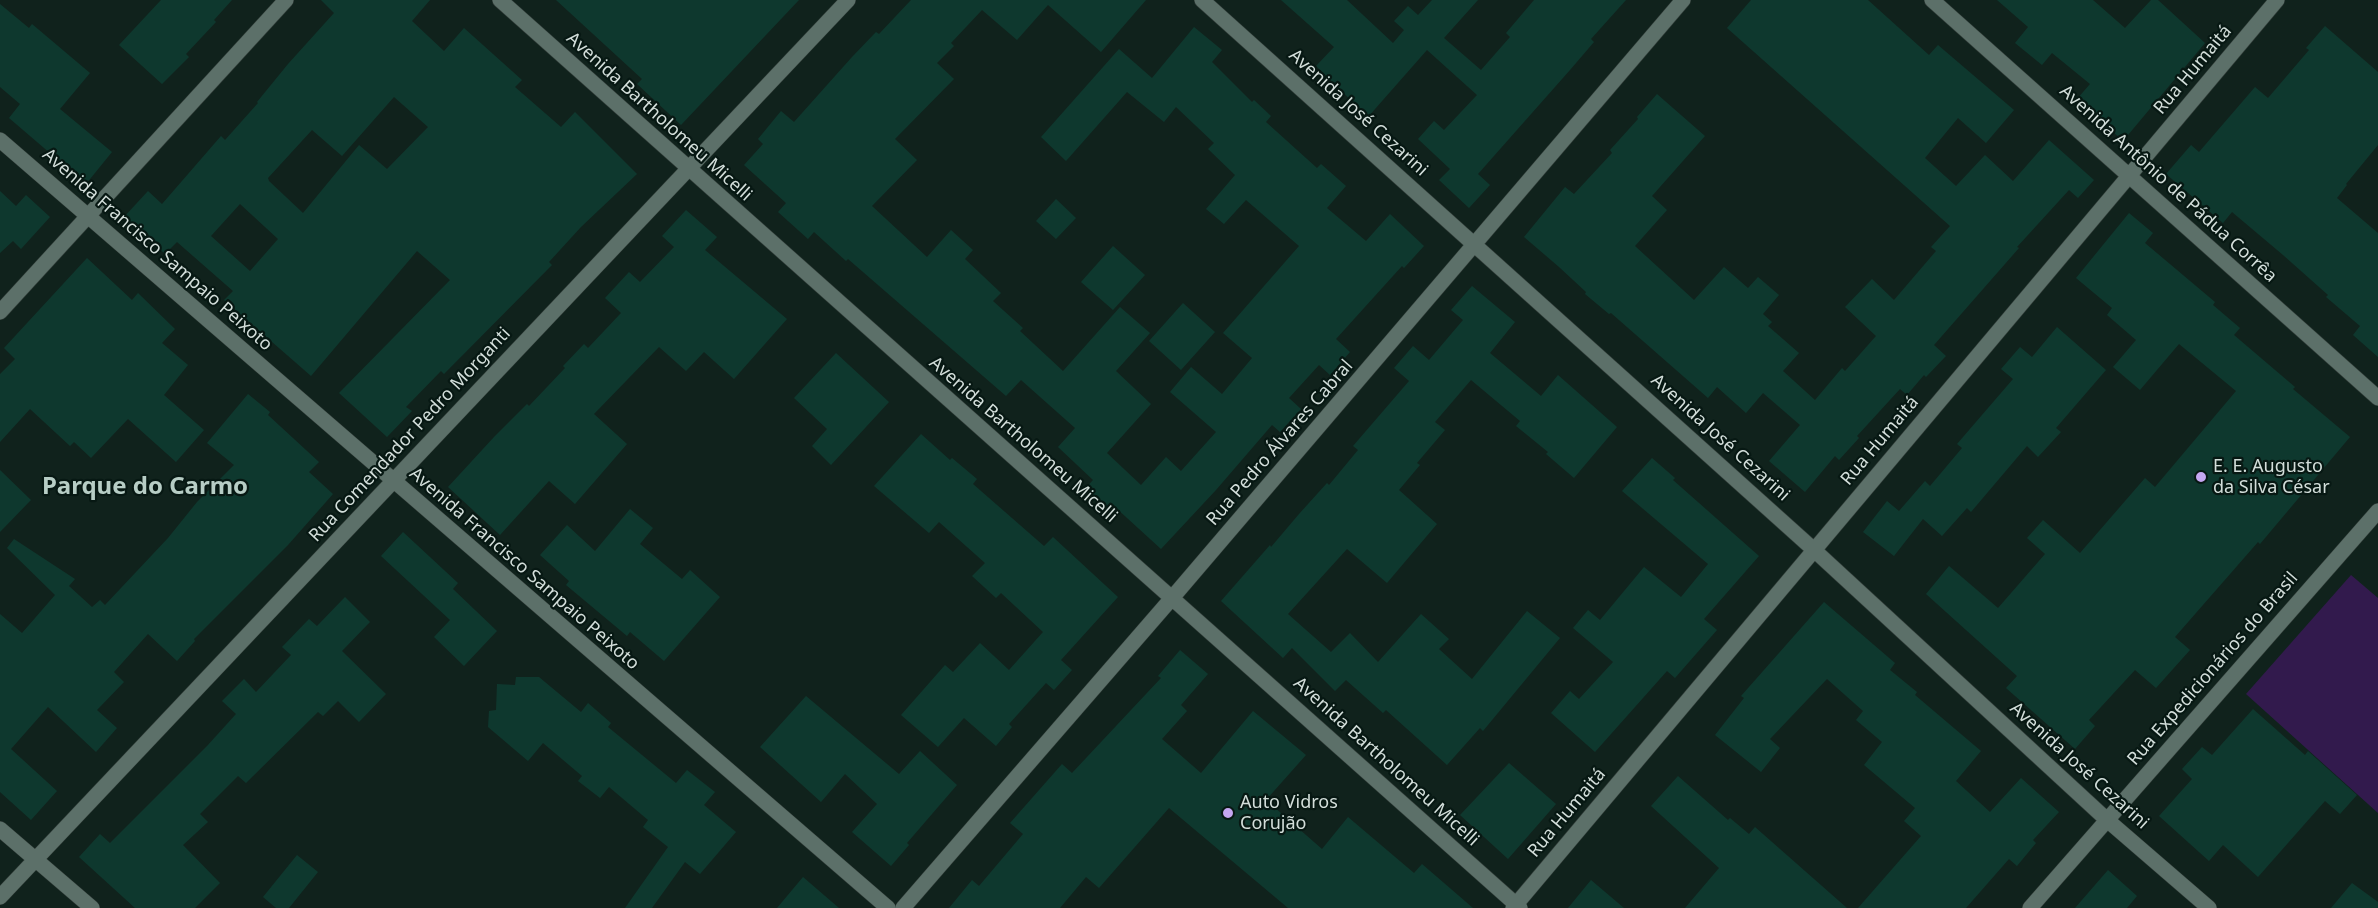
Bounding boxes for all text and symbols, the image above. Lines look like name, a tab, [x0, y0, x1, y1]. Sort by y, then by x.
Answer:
street label: Rua Humaitá	[2149, 21, 2237, 119]
street label: Avenida Bartholomeu Micelli	[562, 28, 756, 206]
street label: Avenida José Cezarini	[1284, 45, 1432, 181]
street label: Avenida Antônio de Pádua Corrêa	[2055, 81, 2281, 287]
street label: Avenida Francisco Sampaio Peixoto	[38, 144, 276, 356]
street label: Rua Comendador Pedro Morganti	[305, 323, 515, 547]
street label: Avenida Bartholomeu Micelli	[925, 352, 1121, 528]
street label: Rua Pedro Álvares Cabral	[1202, 356, 1358, 530]
street label: Avenida José Cezarini	[1646, 370, 1794, 506]
street label: Rua Humaitá	[1836, 392, 1924, 490]
place label: E. E. Augusto da Silva César	[2213, 456, 2330, 498]
street label: Avenida Francisco Sampaio Peixoto	[405, 463, 643, 675]
marker: E. E. Augusto da Silva César	[2194, 470, 2208, 484]
district label: Parque do Carmo	[42, 473, 248, 501]
street label: Rua Expedicionários do Brasil	[2123, 568, 2303, 770]
street label: Avenida Bartholomeu Micelli	[1289, 673, 1483, 851]
street label: Avenida José Cezarini	[2005, 698, 2153, 834]
street label: Rua Humaitá	[1523, 764, 1611, 862]
place label: Auto Vidros Corujão	[1240, 792, 1338, 834]
marker: Auto Vidros Corujão	[1221, 806, 1235, 820]

